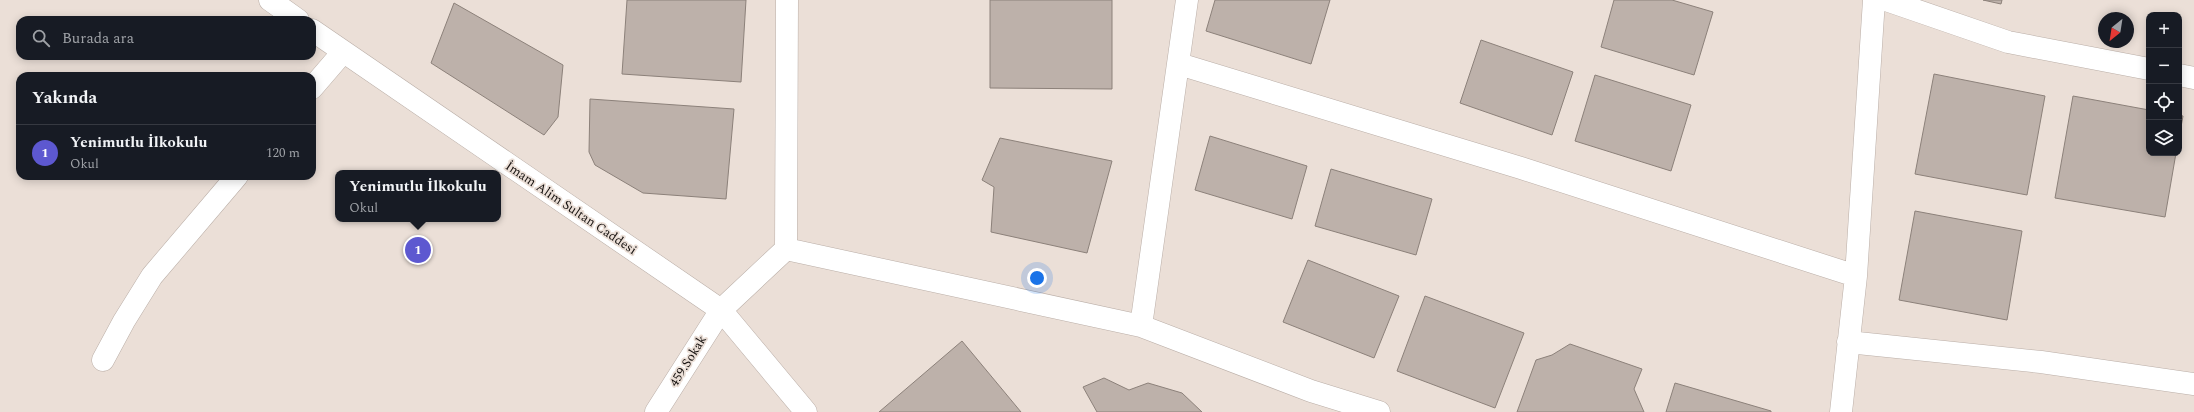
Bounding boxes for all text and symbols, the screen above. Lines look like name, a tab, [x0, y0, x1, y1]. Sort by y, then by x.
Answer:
north arrow	[2098, 12, 2134, 48]
map controls	[2146, 12, 2182, 156]
button: +	[2146, 12, 2182, 48]
search box	[16, 16, 316, 60]
icon: search	[30, 27, 52, 49]
text: Burada ara	[62, 27, 134, 50]
button: −	[2146, 48, 2182, 84]
button: locate	[2146, 84, 2182, 120]
text: Yakında	[32, 85, 97, 111]
button: layers	[2146, 120, 2182, 156]
text: Yenimutlu İlkokulu	[70, 131, 207, 154]
text: 1	[41, 143, 49, 163]
text: 120 m	[266, 143, 300, 163]
text: Okul	[70, 154, 99, 174]
street label: İmam Alim Sultan Caddesi	[501, 156, 641, 260]
popup	[335, 170, 501, 222]
text: Yenimutlu İlkokulu	[349, 175, 487, 198]
text: Okul	[349, 198, 378, 218]
pin: 1	[405, 235, 431, 265]
your location	[1027, 268, 1047, 288]
street label: 459.Sokak	[664, 331, 712, 391]

